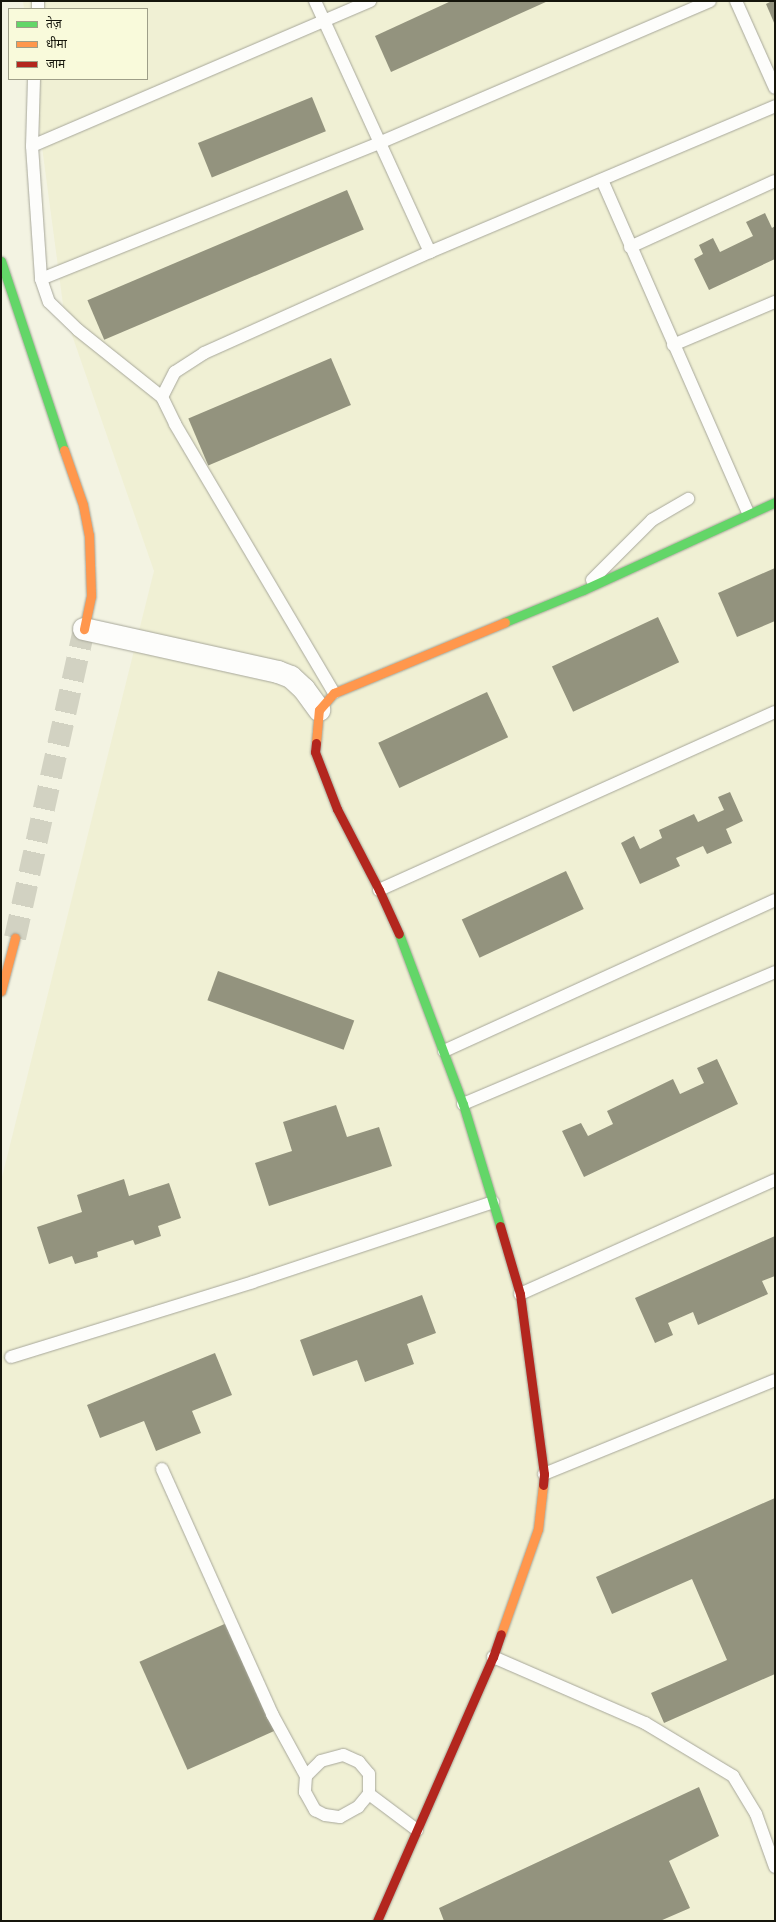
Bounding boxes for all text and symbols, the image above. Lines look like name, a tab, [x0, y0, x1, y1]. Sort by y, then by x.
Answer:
legend	[8, 8, 148, 80]
text: तेज़	[46, 16, 62, 30]
text: धीमा	[46, 36, 67, 50]
text: जाम	[46, 56, 65, 70]

